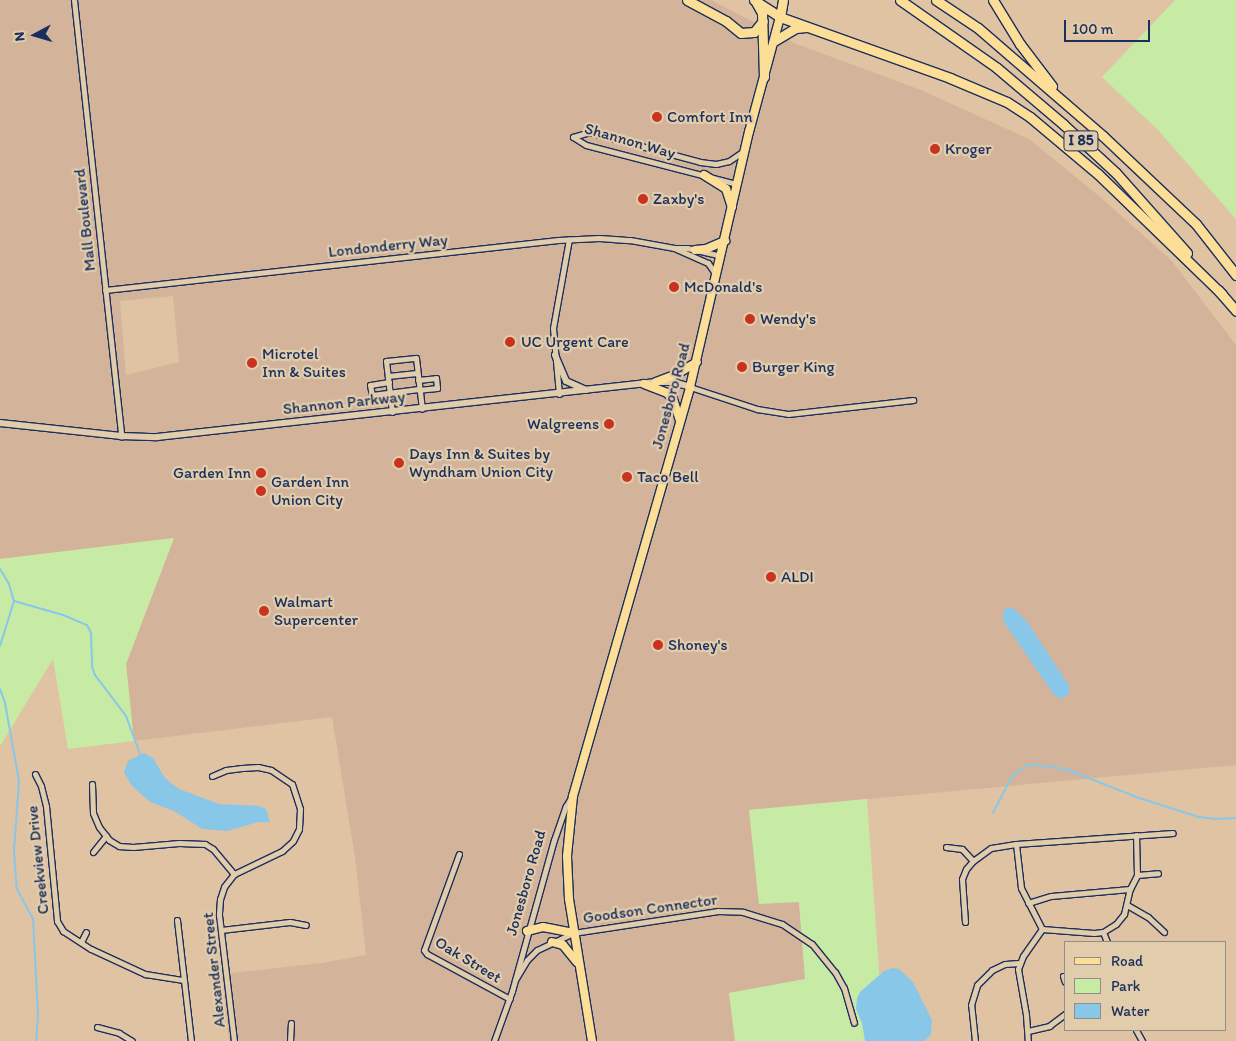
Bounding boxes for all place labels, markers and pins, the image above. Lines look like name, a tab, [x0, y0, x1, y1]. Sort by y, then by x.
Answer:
place label: Comfort Inn	[667, 107, 753, 127]
marker: Comfort Inn	[651, 111, 663, 123]
place label: Kroger	[945, 139, 992, 159]
marker: Kroger	[929, 143, 941, 155]
place label: Zaxby's	[653, 189, 704, 209]
marker: Zaxby's	[637, 193, 649, 205]
place label: McDonald's	[684, 277, 762, 297]
marker: McDonald's	[668, 281, 680, 293]
place label: Wendy's	[760, 309, 816, 329]
marker: Wendy's	[744, 313, 756, 325]
place label: UC Urgent Care	[521, 332, 629, 352]
marker: UC Urgent Care	[503, 335, 517, 349]
place label: Microtel Inn & Suites	[262, 344, 346, 382]
marker: Microtel Inn & Suites	[246, 357, 258, 369]
place label: Burger King	[752, 357, 835, 377]
marker: Burger King	[736, 361, 748, 373]
place label: Walgreens	[527, 414, 599, 434]
marker: Walgreens	[603, 418, 615, 430]
place label: Days Inn & Suites by Wyndham Union City	[409, 444, 553, 482]
marker: Days Inn & Suites by Wyndham Union City	[393, 457, 405, 469]
place label: Garden Inn	[173, 463, 251, 483]
marker: Garden Inn	[255, 467, 267, 479]
place label: Taco Bell	[637, 467, 699, 487]
marker: Taco Bell	[621, 471, 633, 483]
place label: Garden Inn Union City	[271, 472, 349, 510]
marker: Garden Inn Union City	[255, 485, 267, 497]
place label: ALDI	[781, 567, 814, 587]
marker: ALDI	[765, 571, 777, 583]
place label: Walmart Supercenter	[274, 592, 358, 630]
marker: Walmart Supercenter	[258, 605, 270, 617]
place label: Shoney's	[668, 635, 728, 655]
marker: Shoney's	[652, 639, 664, 651]

